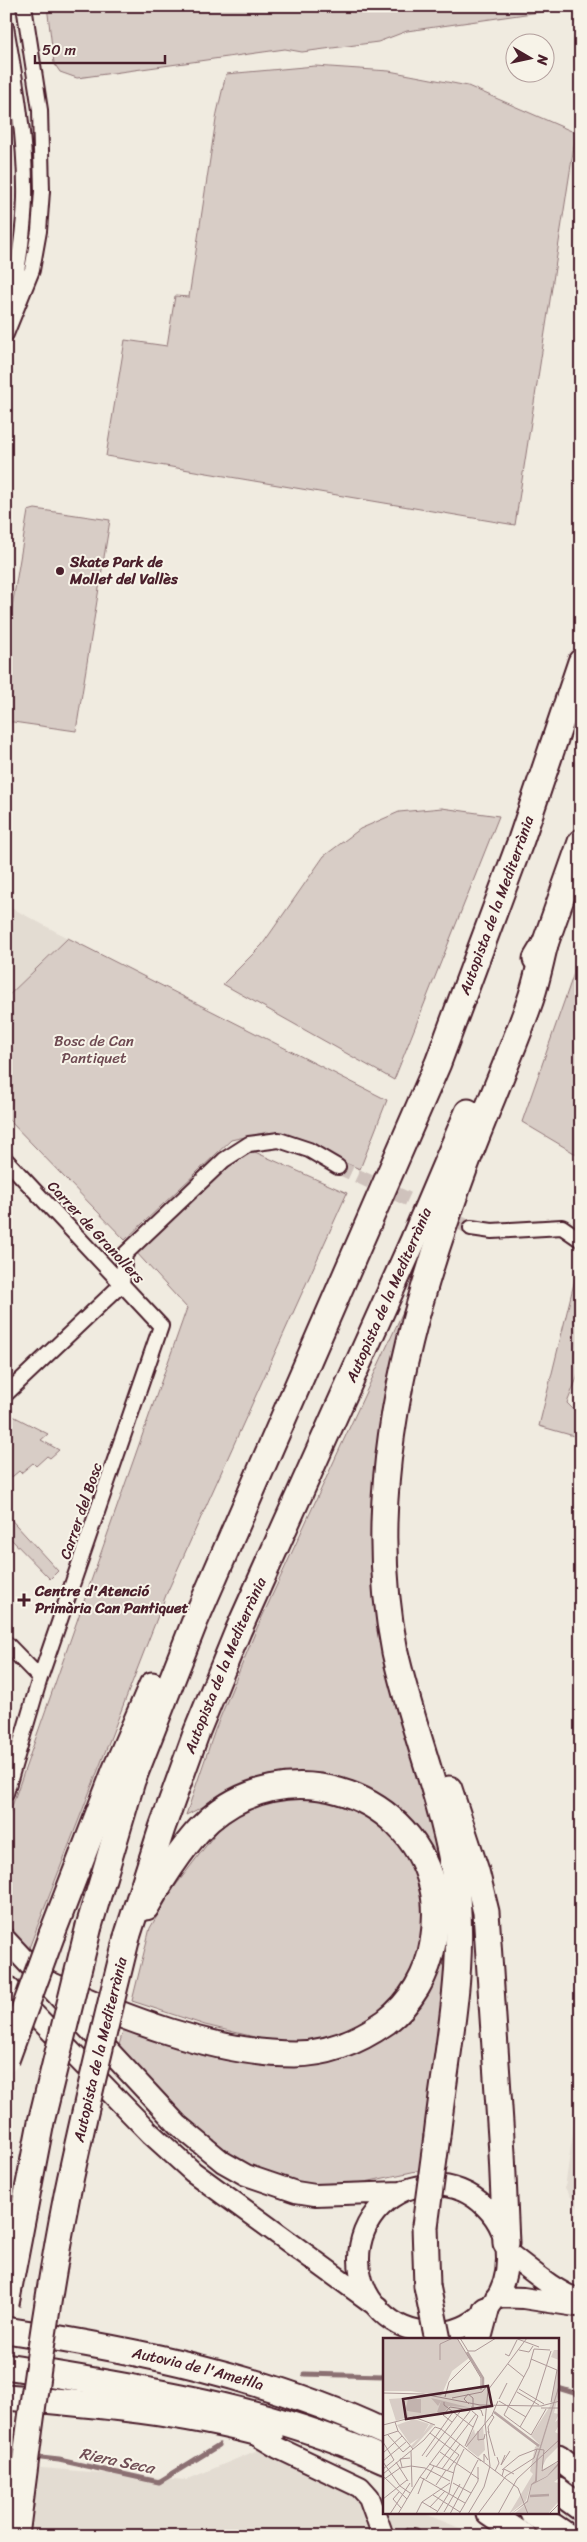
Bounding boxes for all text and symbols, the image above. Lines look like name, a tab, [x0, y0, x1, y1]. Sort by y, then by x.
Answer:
scale bar	[35, 32, 165, 64]
north arrow	[504, 32, 554, 82]
text: 50 m	[42, 37, 77, 63]
text: N	[529, 52, 556, 67]
place label: Skate Park de Mollet del Vallès	[69, 549, 179, 592]
marker: Skate Park de Mollet del Vallès	[54, 565, 66, 577]
street label: Autopista de la Mediterrània	[451, 812, 541, 999]
park label: Bosc de Can Pantiquet	[54, 1028, 134, 1071]
street label: Carrer de Granollers	[41, 1174, 151, 1290]
street label: Autopista de la Mediterrània	[338, 1203, 439, 1387]
street label: Carrer del Bosc	[52, 1459, 110, 1563]
street label: Autopista de la Mediterrània	[177, 1573, 274, 1758]
place label: Centre d'Atenció Primària Can Pantiquet	[34, 1578, 189, 1621]
marker: Centre d'Atenció Primària Can Pantiquet	[17, 1593, 31, 1607]
street label: Autopista de la Mediterrània	[66, 1954, 135, 2145]
inset map	[383, 2338, 560, 2514]
street label: Autovia de l'Ametlla	[129, 2339, 268, 2398]
water label: Riera Seca	[77, 2438, 159, 2483]

